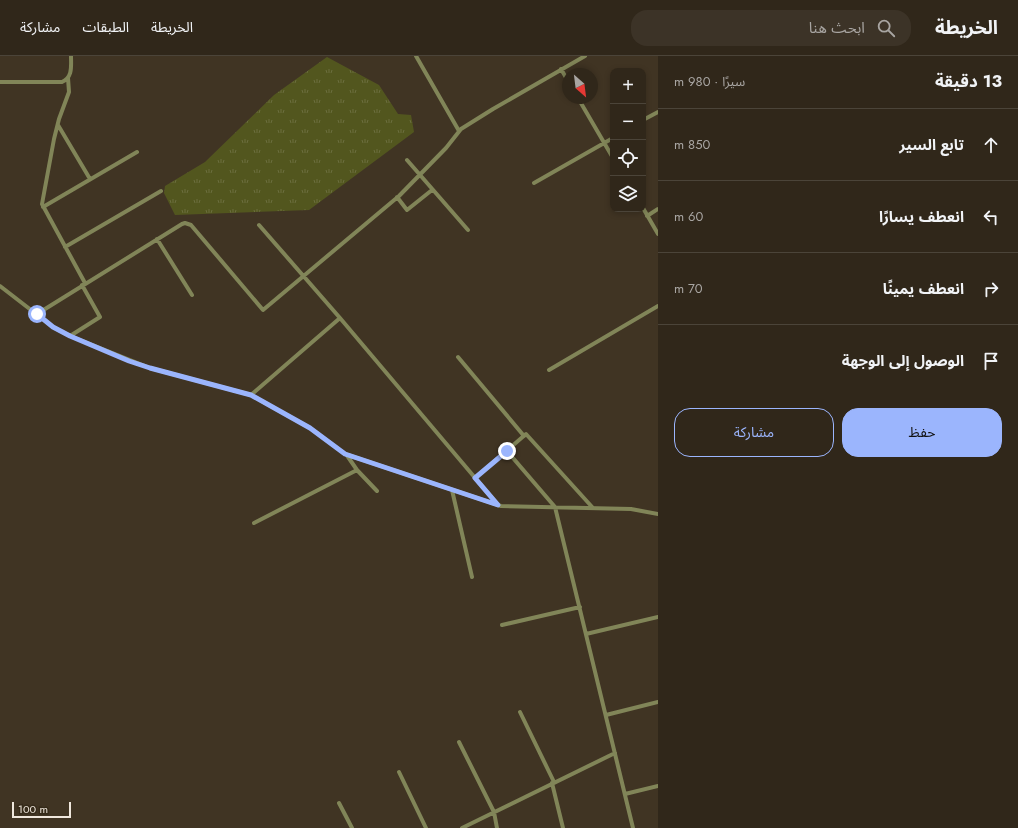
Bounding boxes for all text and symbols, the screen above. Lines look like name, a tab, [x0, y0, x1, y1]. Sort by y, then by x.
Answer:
search box	[631, 10, 911, 46]
text: الخريطة	[935, 14, 998, 41]
text: مشاركة	[20, 17, 60, 37]
text: الطبقات	[82, 17, 129, 37]
text: الخريطة	[151, 17, 193, 37]
text: ابحث هنا	[809, 17, 865, 39]
icon: search	[875, 17, 897, 39]
north arrow	[562, 68, 598, 104]
map controls	[610, 68, 646, 212]
button: +	[610, 68, 646, 104]
text: 13 دقيقة	[935, 69, 1002, 93]
text: سيرًا · 980 m	[674, 72, 745, 91]
button: −	[610, 104, 646, 140]
text: تابع السير	[899, 134, 964, 156]
icon: ahead	[980, 134, 1002, 156]
text: 850 m	[674, 135, 710, 154]
button: locate	[610, 140, 646, 176]
button: layers	[610, 176, 646, 212]
text: انعطف يسارًا	[879, 206, 964, 228]
icon: left	[980, 206, 1002, 228]
text: 60 m	[674, 207, 703, 226]
text: انعطف يمينًا	[883, 278, 964, 300]
icon: right	[980, 278, 1002, 300]
text: 70 m	[674, 279, 703, 298]
route start	[28, 305, 46, 323]
text: الوصول إلى الوجهة	[842, 350, 964, 372]
icon: arrive	[980, 350, 1002, 372]
button: مشاركة	[674, 408, 834, 457]
button: حفظ	[842, 408, 1002, 457]
route end	[498, 442, 516, 460]
scale bar	[12, 800, 71, 819]
text: 100 m	[18, 801, 48, 817]

